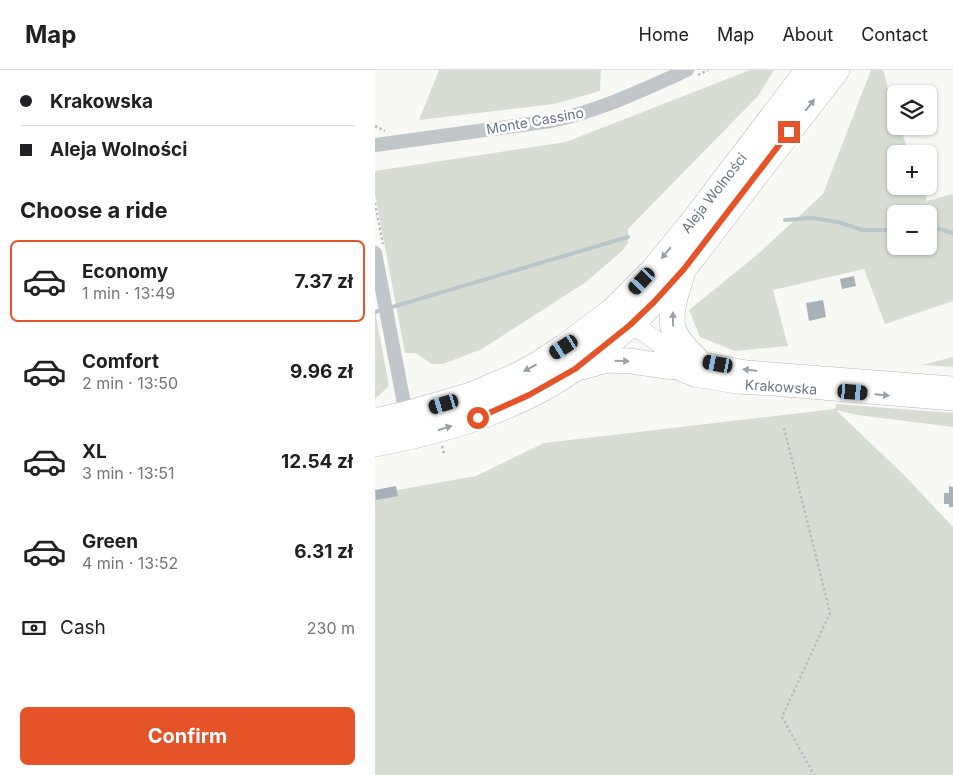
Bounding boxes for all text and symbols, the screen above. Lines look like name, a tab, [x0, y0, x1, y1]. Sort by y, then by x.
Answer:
text: Map	[25, 20, 76, 49]
text: Home	[639, 24, 689, 45]
text: Map	[717, 24, 754, 45]
text: About	[782, 24, 833, 45]
text: Contact	[861, 24, 928, 45]
map controls	[887, 85, 937, 255]
button: layers	[887, 85, 937, 135]
text: Krakowska	[50, 90, 153, 113]
one-way arrow	[804, 99, 815, 112]
street label: Monte Cassino	[485, 104, 585, 137]
route end	[778, 121, 800, 143]
text: Aleja Wolności	[50, 138, 187, 161]
button: +	[887, 145, 937, 195]
street label: Aleja Wolności	[677, 149, 750, 236]
text: Choose a ride	[20, 197, 168, 223]
button: −	[887, 205, 937, 255]
one-way arrow	[661, 246, 672, 259]
icon: car	[22, 259, 67, 304]
text: Economy	[82, 260, 168, 283]
car	[626, 265, 657, 297]
text: 7.37 zł	[295, 270, 353, 293]
text: 1 min · 13:49	[82, 283, 175, 303]
one-way arrow	[669, 310, 677, 326]
car	[547, 333, 580, 361]
icon: car	[22, 349, 67, 394]
text: Comfort	[82, 350, 159, 373]
car	[701, 354, 734, 374]
one-way arrow	[615, 357, 631, 365]
text: 9.96 zł	[290, 360, 353, 383]
one-way arrow	[523, 364, 538, 372]
one-way arrow	[741, 366, 757, 374]
text: 2 min · 13:50	[82, 373, 178, 393]
street label: Krakowska	[744, 375, 818, 398]
car	[837, 383, 868, 401]
one-way arrow	[874, 391, 890, 399]
car	[427, 392, 460, 416]
route start	[467, 407, 489, 429]
one-way arrow	[437, 423, 452, 431]
icon: car	[22, 439, 67, 484]
text: XL	[82, 440, 107, 463]
text: 12.54 zł	[281, 450, 353, 473]
text: 3 min · 13:51	[82, 463, 175, 483]
icon: car	[22, 529, 67, 574]
text: Green	[82, 530, 138, 553]
text: 6.31 zł	[294, 540, 353, 563]
text: 4 min · 13:52	[82, 553, 178, 573]
icon: cash	[20, 614, 48, 642]
text: Cash	[60, 616, 106, 639]
text: 230 m	[307, 618, 355, 638]
button: Confirm	[20, 707, 355, 765]

